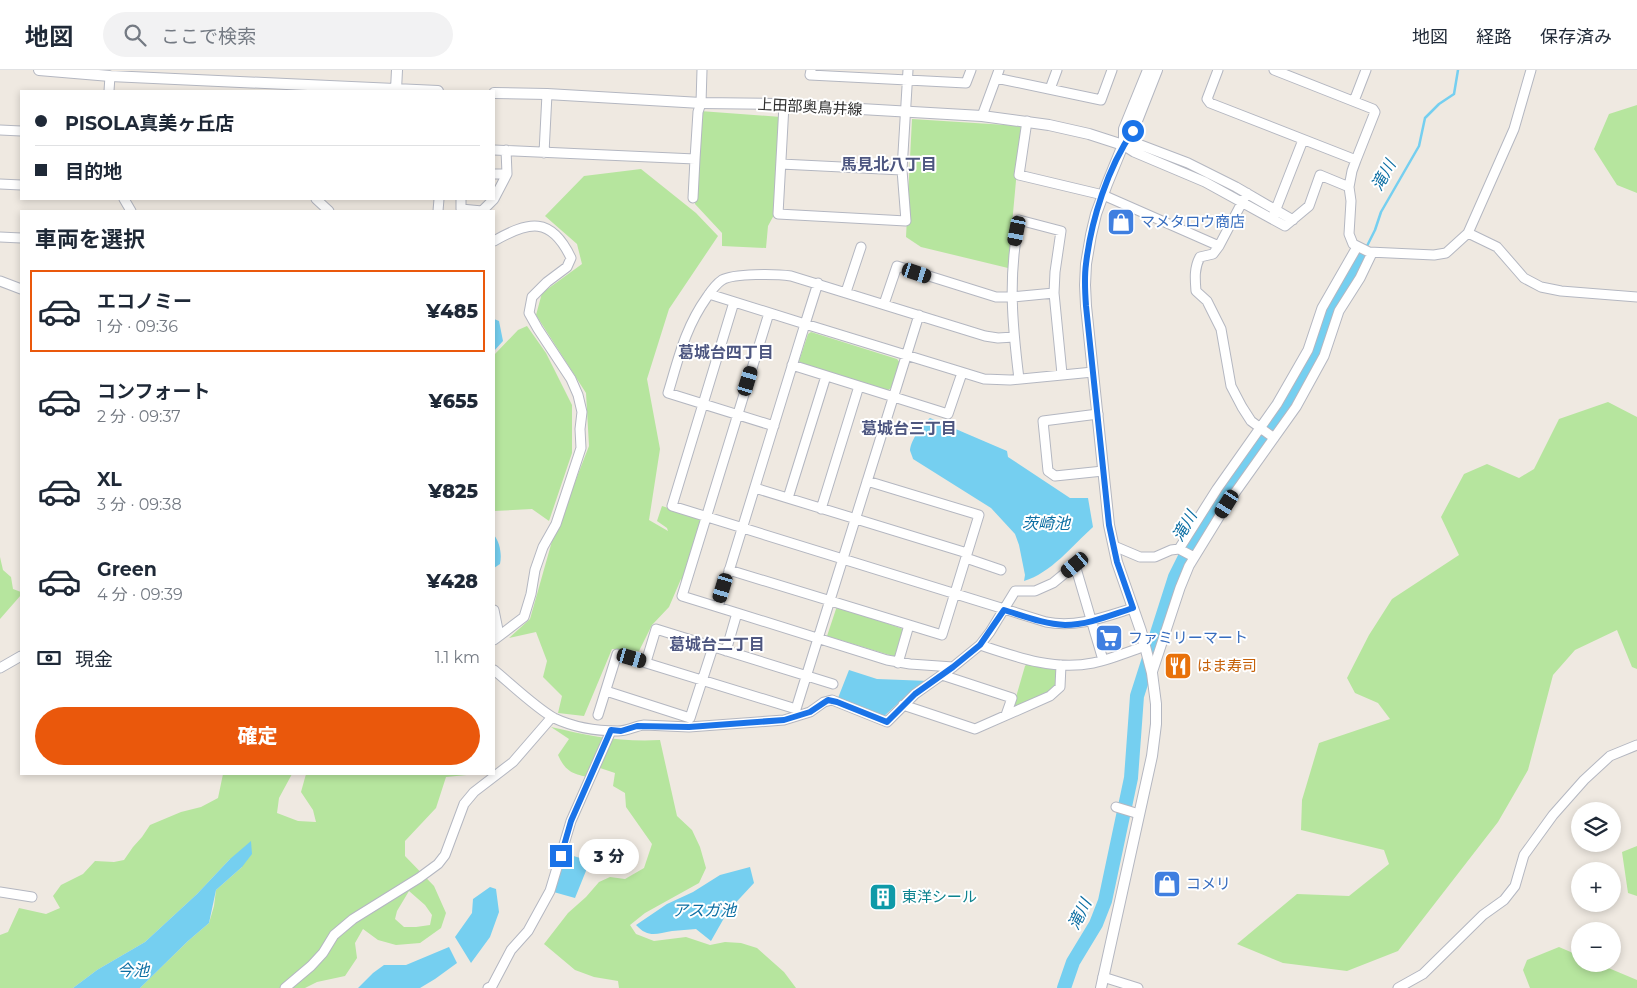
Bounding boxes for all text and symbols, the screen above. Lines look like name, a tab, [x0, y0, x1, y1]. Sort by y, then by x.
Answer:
search box	[103, 12, 453, 57]
icon: search	[121, 21, 149, 49]
text: 地図	[25, 22, 73, 51]
text: ここで検索	[161, 25, 256, 48]
text: 地図	[1412, 26, 1448, 48]
text: 経路	[1476, 26, 1512, 48]
text: 保存済み	[1540, 26, 1612, 48]
street label: 上田部奥鳥井線	[757, 94, 863, 119]
text: PISOLA真美ヶ丘店	[65, 112, 234, 135]
route start	[1122, 120, 1144, 142]
district label: 馬見北八丁目	[841, 155, 937, 174]
water label: 滝川	[1367, 155, 1400, 194]
text: 目的地	[65, 160, 122, 183]
shop icon: マメタロウ商店	[1106, 207, 1136, 237]
place label: マメタロウ商店	[1140, 212, 1245, 231]
car	[1006, 215, 1027, 247]
text: 車両を選択	[35, 226, 145, 253]
car	[900, 261, 933, 285]
icon: car	[37, 289, 82, 334]
text: エコノミー	[97, 290, 192, 313]
text: ¥485	[426, 300, 478, 323]
text: 1 分 · 09:36	[97, 317, 178, 336]
district label: 葛城台四丁目	[678, 343, 774, 362]
car	[736, 364, 759, 398]
icon: car	[37, 379, 82, 424]
text: コンフォート	[97, 380, 210, 403]
text: ¥655	[429, 390, 478, 413]
text: 2 分 · 09:37	[97, 407, 181, 426]
district label: 葛城台三丁目	[861, 419, 957, 438]
text: XL	[97, 468, 122, 491]
icon: car	[37, 469, 82, 514]
text: ¥825	[428, 480, 478, 503]
car	[1212, 487, 1241, 521]
text: 3 分 · 09:38	[97, 495, 182, 514]
water label: 滝川	[1168, 506, 1202, 545]
water label: 茨崎池	[1022, 514, 1072, 533]
car	[1058, 550, 1091, 580]
text: Green	[97, 558, 157, 581]
icon: car	[37, 559, 82, 604]
text: ¥428	[426, 570, 478, 593]
car	[711, 571, 734, 605]
text: 4 分 · 09:39	[97, 585, 183, 604]
supermarket icon: ファミリーマート	[1094, 623, 1124, 653]
place label: ファミリーマート	[1128, 628, 1248, 647]
district label: 葛城台二丁目	[669, 635, 765, 654]
icon: cash	[35, 644, 63, 672]
car	[615, 647, 648, 669]
text: 現金	[75, 648, 113, 671]
text: 1.1 km	[435, 648, 480, 667]
restaurant icon: はま寿司	[1163, 651, 1193, 681]
place label: はま寿司	[1197, 656, 1257, 675]
button: 確定	[35, 707, 480, 765]
map controls	[1571, 802, 1621, 972]
button: layers	[1571, 802, 1621, 852]
callout: 3 分	[578, 838, 638, 874]
route end	[550, 845, 572, 867]
text: 3 分	[594, 847, 624, 866]
button: +	[1571, 862, 1621, 912]
shop icon: コメリ	[1152, 869, 1182, 899]
place label: コメリ	[1186, 874, 1231, 893]
building icon: 東洋シール	[868, 882, 898, 912]
place label: 東洋シール	[902, 887, 977, 906]
water label: 滝川	[1064, 894, 1096, 933]
water label: アスガ池	[672, 901, 738, 920]
button: −	[1571, 922, 1621, 972]
water label: 今池	[117, 961, 151, 980]

